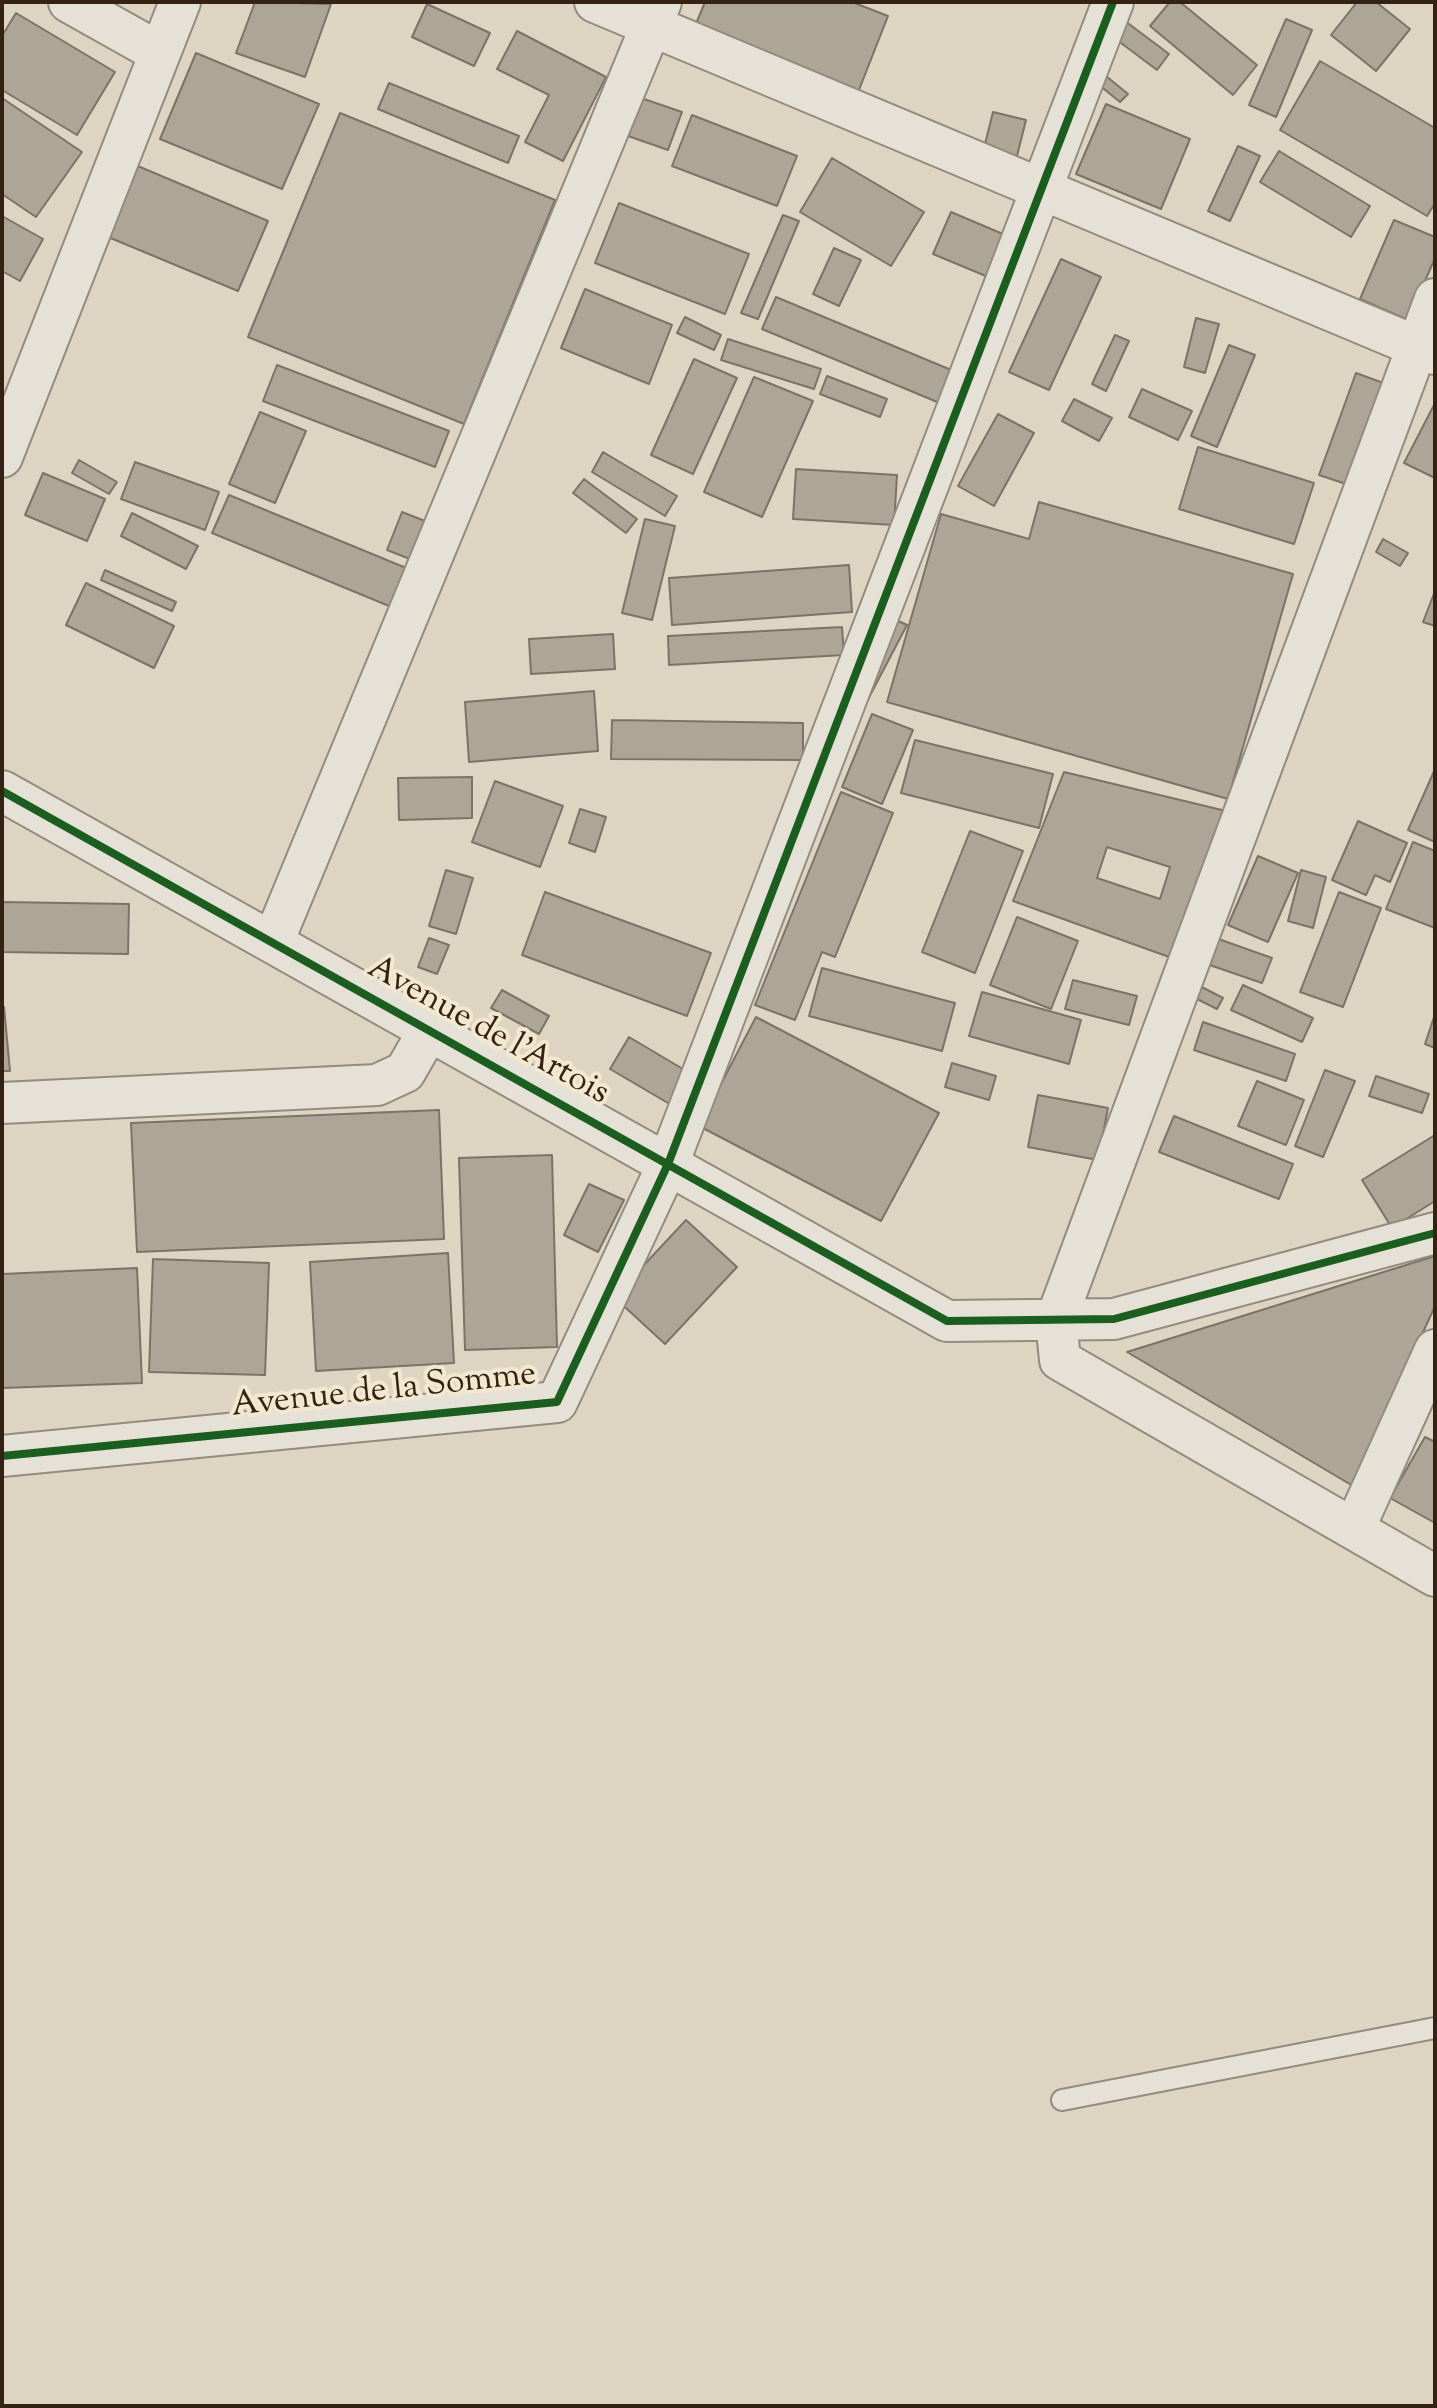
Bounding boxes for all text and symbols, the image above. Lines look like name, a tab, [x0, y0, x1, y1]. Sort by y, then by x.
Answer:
street label: Avenue de l'Artois	[359, 950, 615, 1116]
street label: Avenue de la Somme	[230, 1357, 538, 1429]

